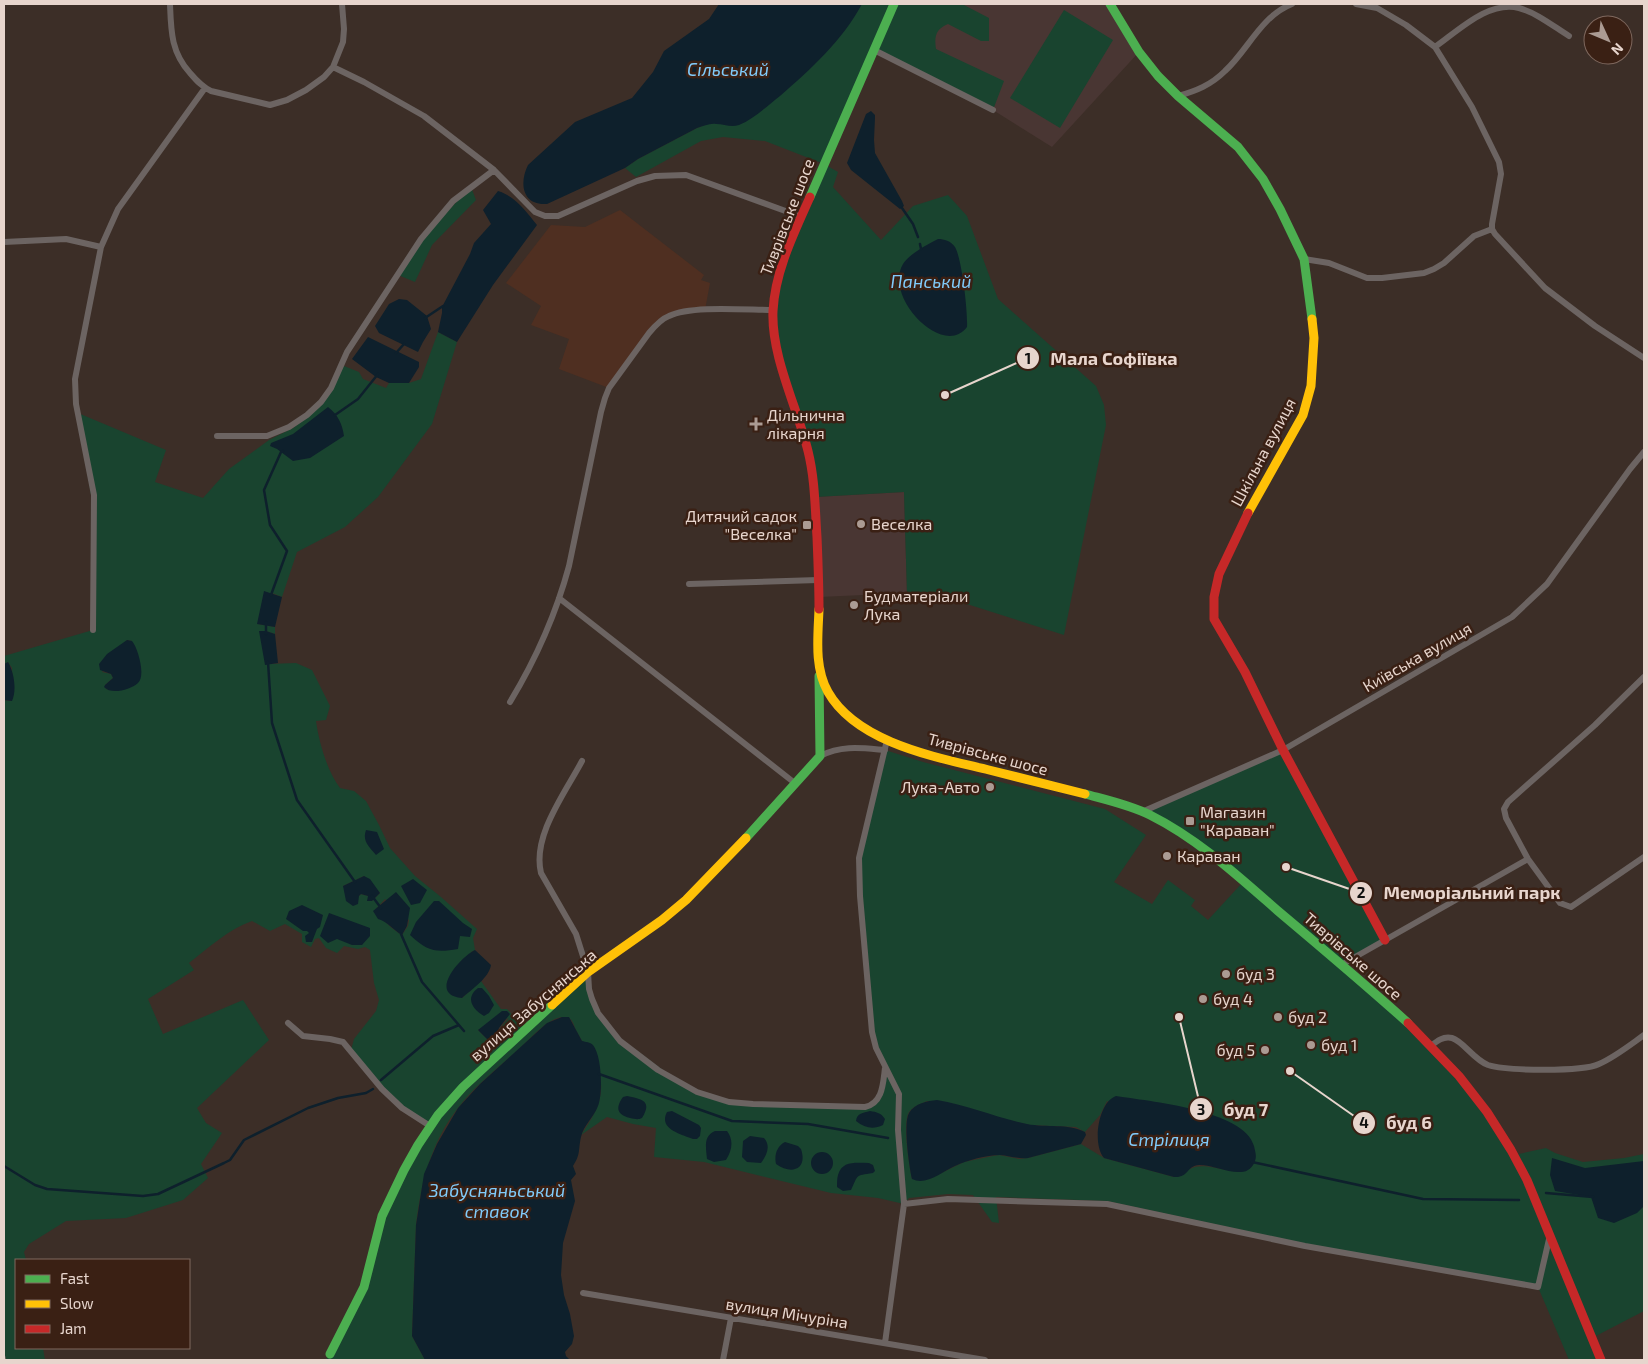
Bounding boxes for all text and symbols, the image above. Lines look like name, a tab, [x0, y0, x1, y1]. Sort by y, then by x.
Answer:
north arrow	[1583, 15, 1633, 65]
text: N	[1608, 40, 1627, 59]
water label: Сільський	[687, 58, 769, 80]
street label: Тиврівське шосе	[756, 156, 818, 278]
water label: Панський	[891, 270, 971, 292]
callout: Мала Софіївка	[1015, 342, 1188, 375]
text: Мала Софіївка	[1050, 347, 1178, 369]
text: 1	[1025, 349, 1031, 367]
street label: Шкільна вулиця	[1226, 394, 1300, 510]
place label: Дільнична лікарня	[767, 405, 845, 442]
marker: Дільнична лікарня	[749, 417, 763, 431]
place label: Дитячий садок "Веселка"	[685, 506, 797, 543]
place label: Веселка	[871, 514, 932, 533]
marker: Веселка	[855, 518, 867, 530]
marker: Дитячий садок "Веселка"	[801, 519, 813, 531]
place label: Будматеріали Лука	[864, 586, 968, 624]
marker: Будматеріали Лука	[848, 599, 860, 611]
street label: Київська вулиця	[1359, 618, 1475, 696]
street label: Тиврівське шосе	[926, 728, 1050, 779]
place label: Лука-Авто	[901, 777, 980, 797]
marker: Лука-Авто	[984, 781, 996, 793]
place label: Магазин "Караван"	[1200, 802, 1275, 839]
marker: Магазин "Караван"	[1184, 815, 1196, 827]
place label: Караван	[1177, 846, 1241, 865]
marker: Караван	[1161, 850, 1173, 862]
callout: Меморіальний парк	[1349, 876, 1570, 909]
text: Меморіальний парк	[1384, 881, 1560, 903]
text: 2	[1357, 883, 1366, 901]
street label: Тиврівське шосе	[1300, 908, 1406, 1003]
street label: вулиця Забуснянська	[466, 945, 600, 1065]
place label: буд 3	[1236, 964, 1275, 984]
marker: буд 3	[1220, 968, 1232, 980]
place label: буд 4	[1213, 989, 1253, 1009]
marker: буд 4	[1197, 993, 1209, 1005]
place label: буд 2	[1288, 1007, 1327, 1027]
marker: буд 2	[1272, 1011, 1284, 1023]
place label: буд 1	[1321, 1035, 1357, 1055]
marker: буд 1	[1305, 1039, 1317, 1051]
place label: буд 5	[1217, 1040, 1255, 1060]
marker: буд 5	[1259, 1044, 1271, 1056]
callout: буд 7	[1188, 1093, 1278, 1126]
text: буд 7	[1224, 1098, 1269, 1120]
text: 3	[1197, 1100, 1205, 1118]
callout: буд 6	[1351, 1106, 1442, 1139]
text: буд 6	[1386, 1111, 1432, 1133]
text: 4	[1359, 1113, 1369, 1131]
water label: Стрілиця	[1128, 1128, 1210, 1150]
water label: Забусняньський ставок	[428, 1179, 565, 1222]
legend	[15, 1259, 190, 1349]
text: Fast	[60, 1269, 90, 1287]
street label: вулиця Мічуріна	[724, 1293, 850, 1333]
text: Slow	[60, 1294, 94, 1312]
text: Jam	[60, 1319, 86, 1337]

